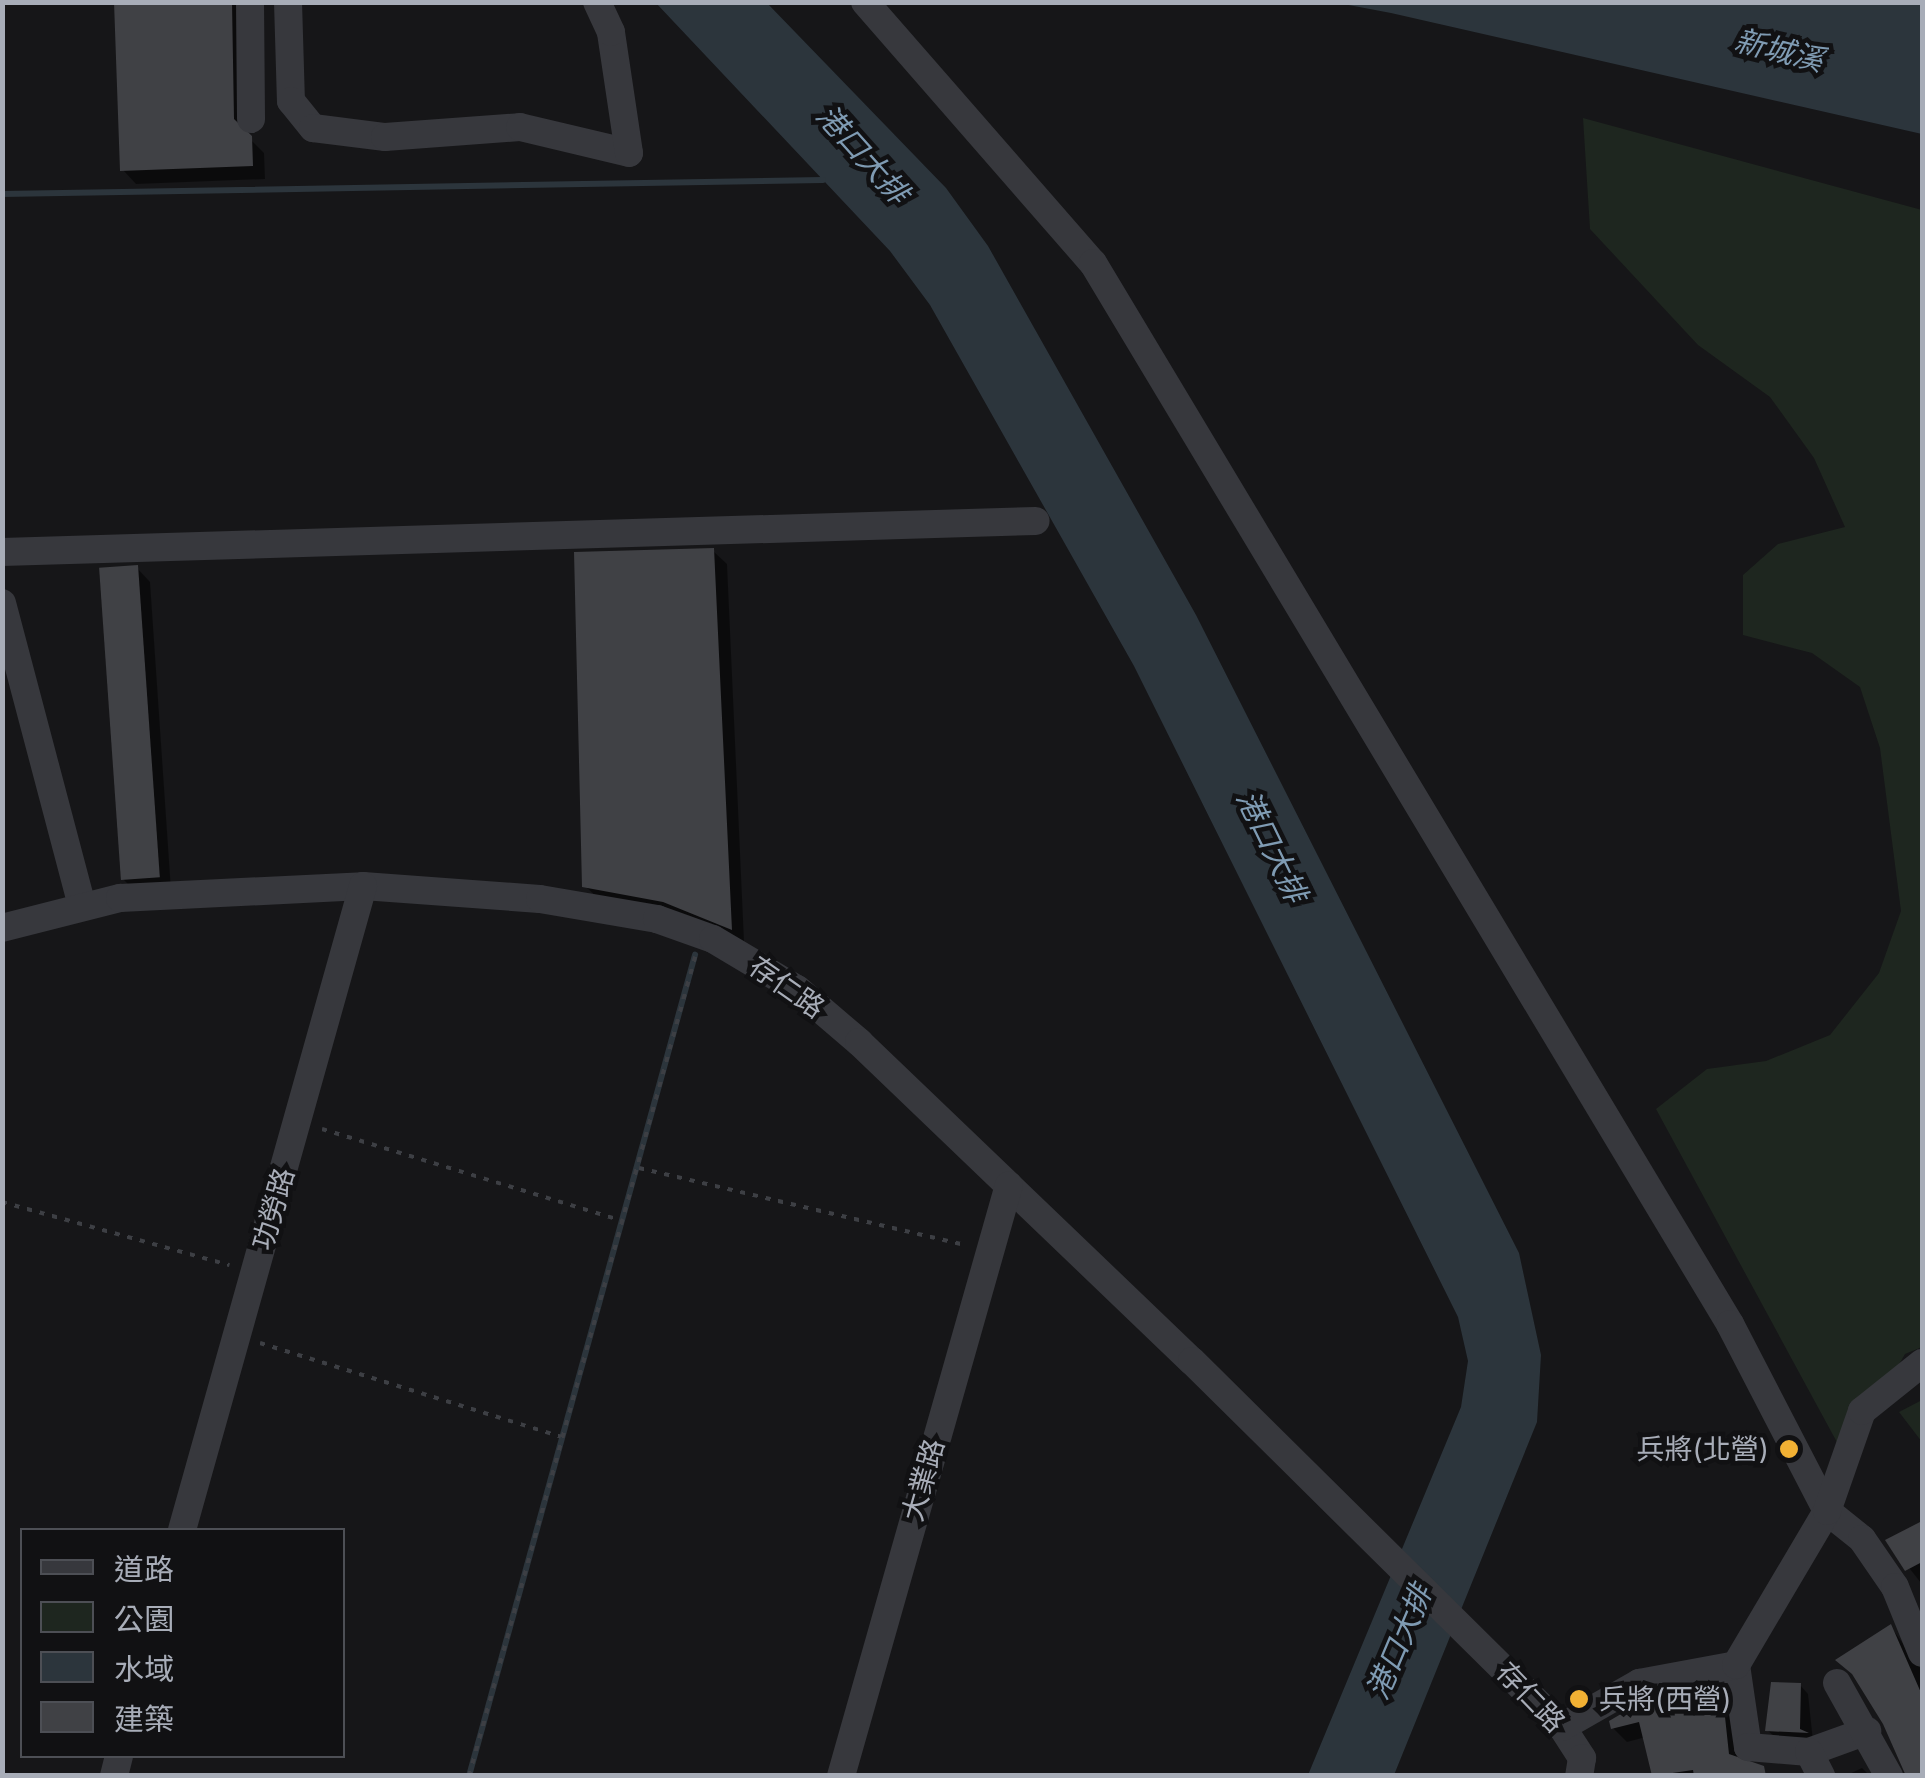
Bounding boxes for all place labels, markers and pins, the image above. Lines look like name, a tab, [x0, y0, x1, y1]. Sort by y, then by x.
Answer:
place label: 兵將(北營)	[1637, 1432, 1769, 1466]
marker: 兵將(北營)	[1778, 1438, 1800, 1460]
place label: 兵將(西營)	[1599, 1682, 1731, 1716]
marker: 兵將(西營)	[1568, 1688, 1590, 1710]

